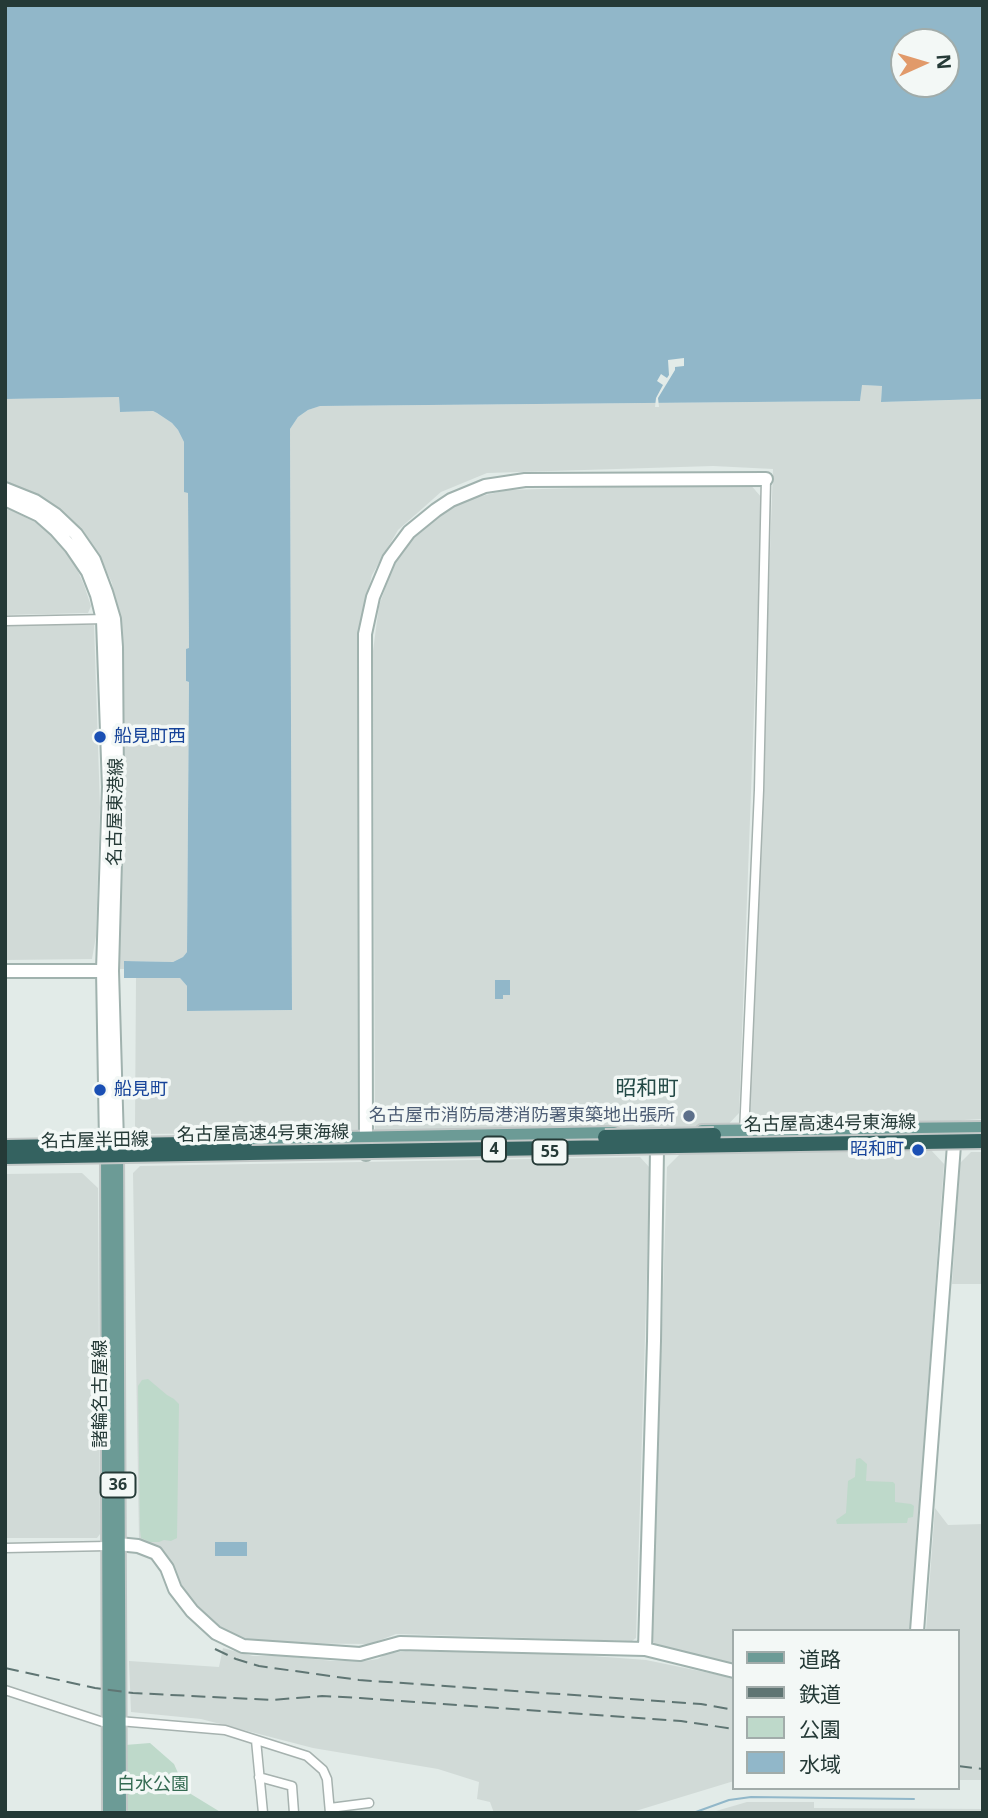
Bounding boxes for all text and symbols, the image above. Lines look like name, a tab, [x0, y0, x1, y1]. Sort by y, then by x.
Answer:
north arrow	[890, 28, 960, 98]
text: N	[930, 53, 957, 70]
place label: 船見町西	[114, 726, 186, 748]
marker: 船見町西	[92, 729, 108, 745]
street label: 名古屋東港線	[104, 758, 128, 866]
district label: 昭和町	[616, 1076, 678, 1102]
place label: 船見町	[114, 1079, 168, 1101]
marker: 船見町	[92, 1082, 108, 1098]
place label: 名古屋市消防局港消防署東築地出張所	[369, 1105, 675, 1127]
marker: 名古屋市消防局港消防署東築地出張所	[681, 1108, 697, 1124]
street label: 名古屋高速4号東海線	[744, 1112, 916, 1136]
street label: 名古屋高速4号東海線	[177, 1122, 349, 1146]
street label: 名古屋半田線	[41, 1129, 149, 1153]
road number: 4	[482, 1136, 506, 1162]
place label: 昭和町	[850, 1139, 904, 1161]
road number: 55	[532, 1140, 568, 1164]
marker: 昭和町	[910, 1142, 926, 1158]
street label: 諸輪名古屋線	[90, 1340, 112, 1448]
road number: 36	[100, 1472, 136, 1498]
legend	[732, 1629, 960, 1790]
text: 道路	[799, 1645, 841, 1673]
text: 鉄道	[799, 1680, 841, 1708]
text: 公園	[799, 1715, 841, 1743]
text: 水域	[799, 1750, 841, 1778]
park label: 白水公園	[117, 1774, 189, 1796]

